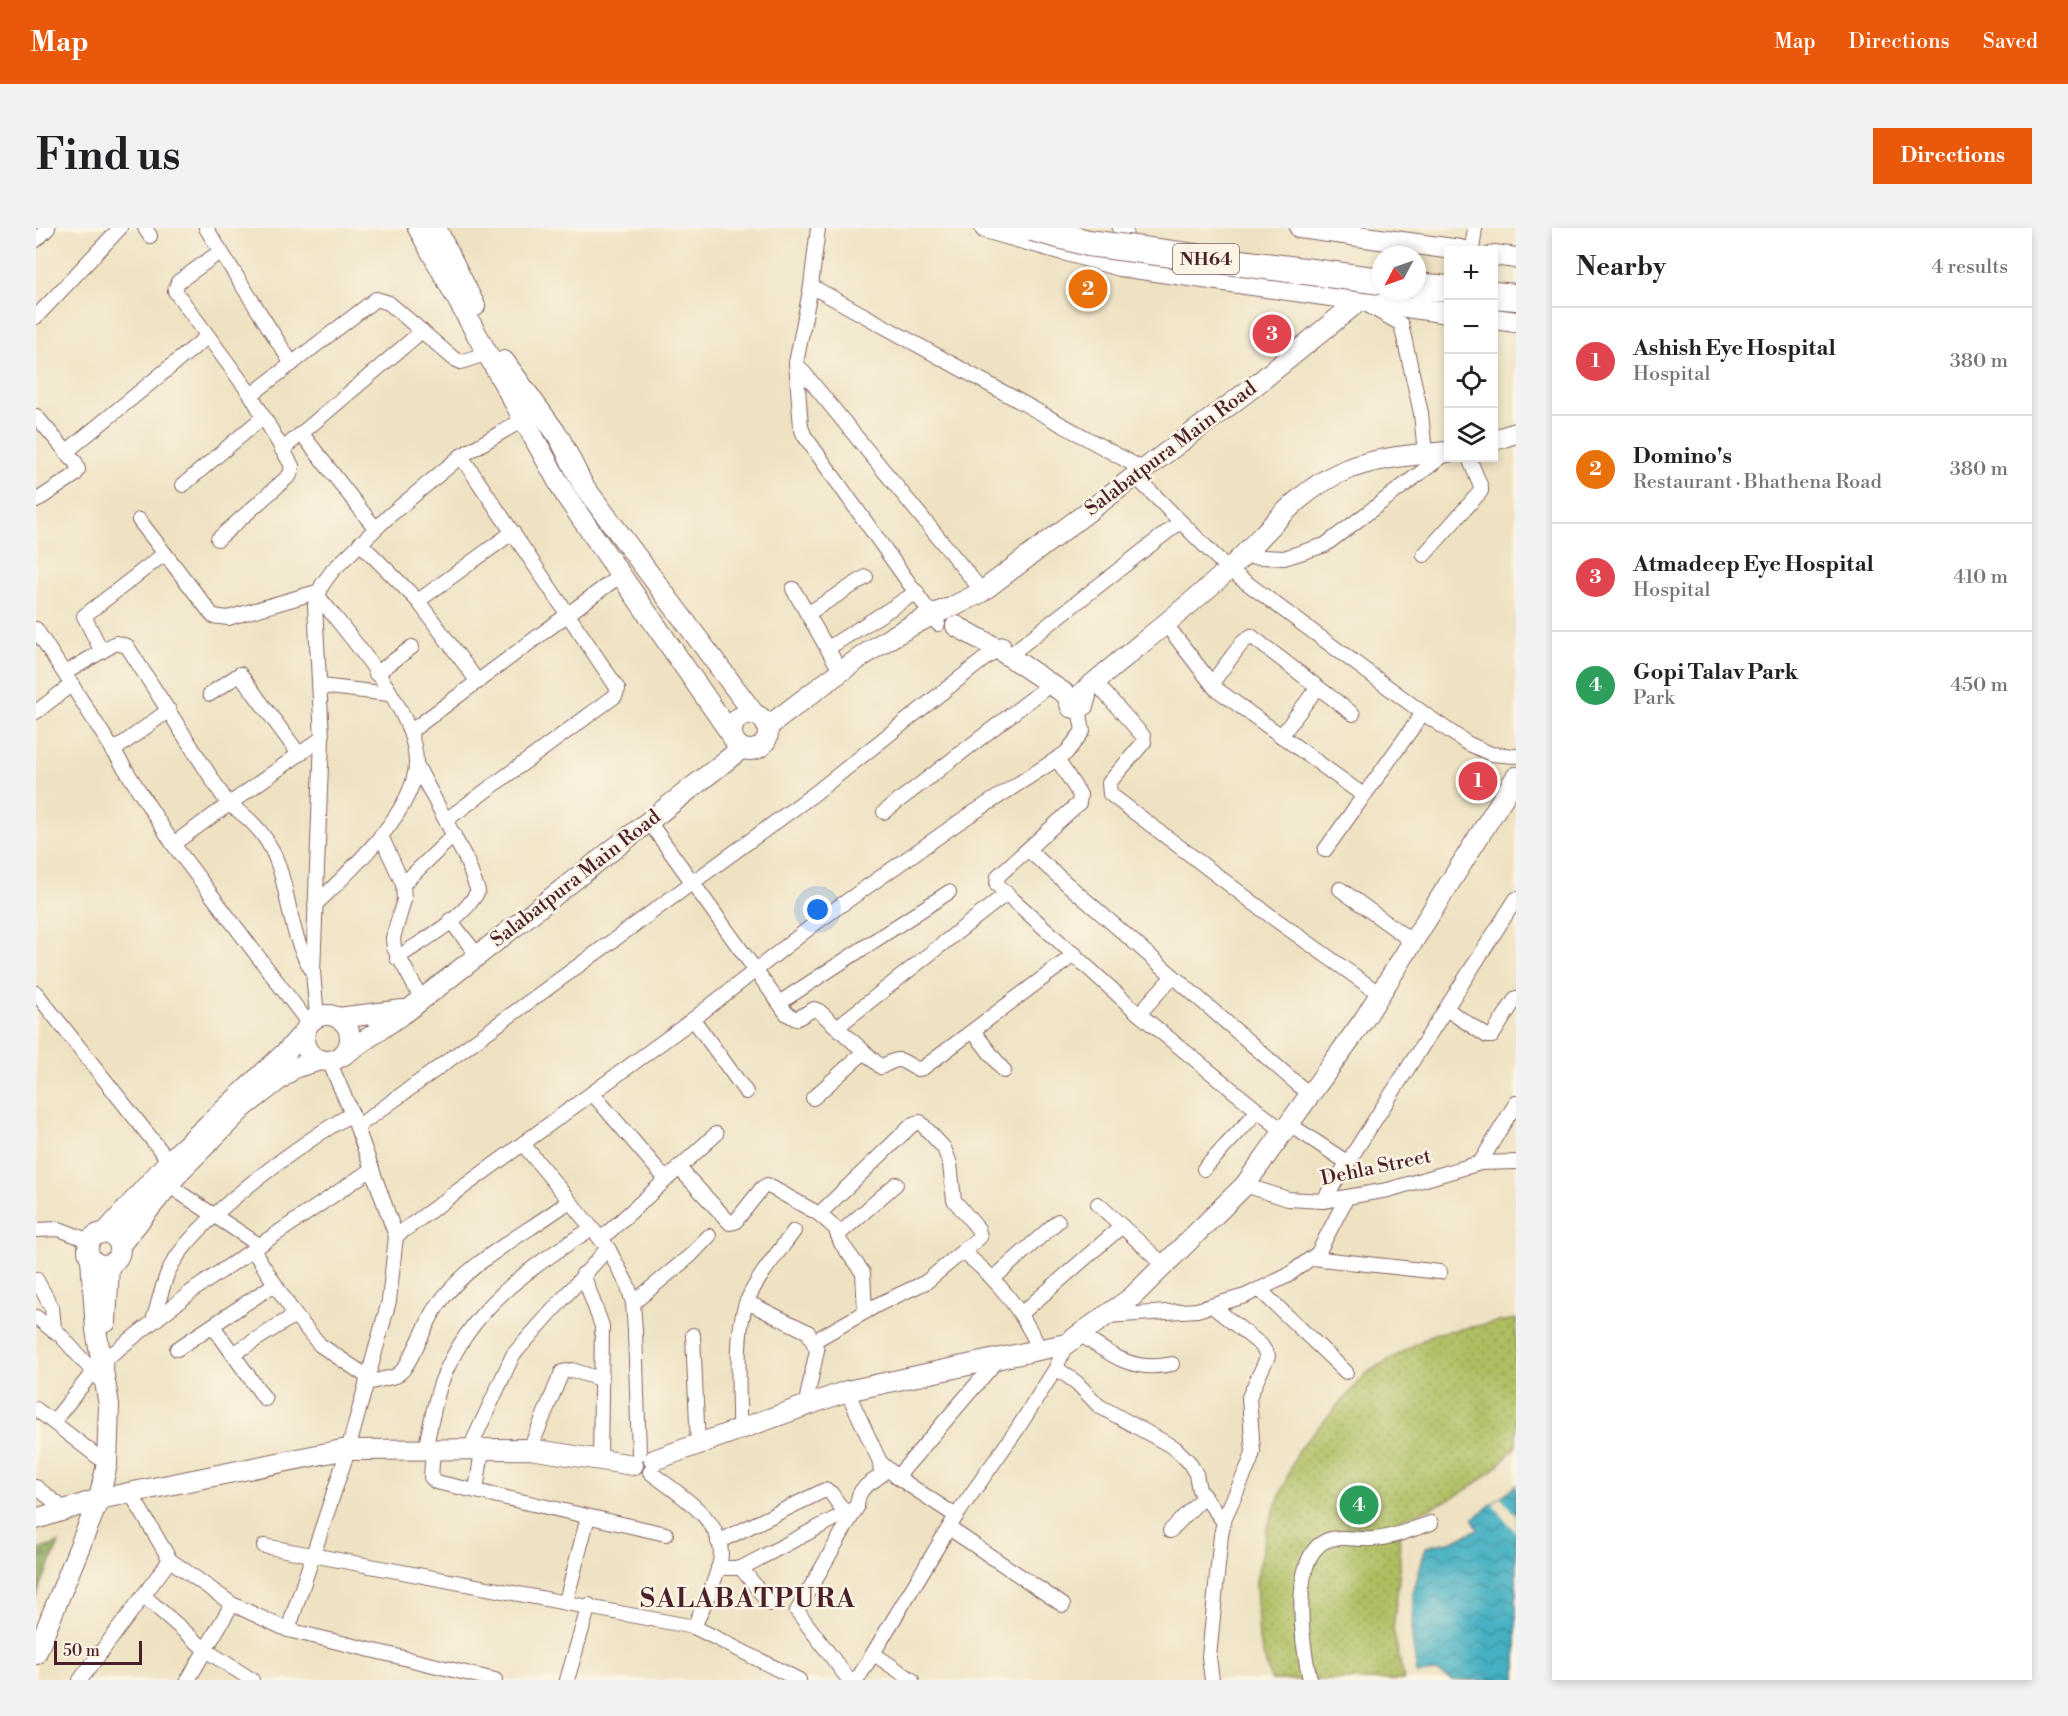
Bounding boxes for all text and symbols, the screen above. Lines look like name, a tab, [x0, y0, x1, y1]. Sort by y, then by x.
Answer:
text: Map	[30, 25, 89, 60]
text: Map	[1774, 29, 1816, 55]
text: Directions	[1849, 29, 1950, 55]
text: Saved	[1983, 29, 2038, 55]
button: Directions	[1873, 128, 2032, 184]
text: Find us	[36, 130, 180, 183]
road number: NH64	[1173, 244, 1239, 274]
north arrow	[1372, 246, 1426, 300]
map controls	[1444, 246, 1498, 462]
button: +	[1444, 246, 1498, 300]
text: Nearby	[1576, 251, 1666, 283]
text: 4 results	[1931, 255, 2008, 280]
pin: 2	[1068, 266, 1108, 312]
button: −	[1444, 300, 1498, 354]
pin: 3	[1252, 312, 1292, 356]
text: Ashish Eye Hospital	[1633, 335, 1836, 362]
text: 1	[1591, 349, 1600, 374]
text: 380 m	[1950, 349, 2008, 374]
button: locate	[1444, 354, 1498, 408]
text: Hospital	[1633, 362, 1710, 387]
street label: Salabatpura Main Road	[1080, 376, 1262, 522]
button: layers	[1444, 408, 1498, 462]
text: Domino's	[1633, 443, 1732, 470]
text: 2	[1589, 457, 1602, 482]
text: 380 m	[1950, 457, 2008, 482]
text: Restaurant · Bhathena Road	[1633, 470, 1882, 495]
text: Atmadeep Eye Hospital	[1633, 551, 1874, 578]
text: 3	[1589, 565, 1602, 590]
text: 410 m	[1953, 565, 2008, 590]
text: Hospital	[1633, 578, 1710, 603]
text: Gopi Talav Park	[1633, 659, 1798, 686]
text: 4	[1589, 673, 1602, 698]
text: 450 m	[1950, 673, 2008, 698]
text: Park	[1633, 686, 1675, 711]
pin: 1	[1458, 758, 1498, 804]
street label: Salabatpura Main Road	[486, 804, 666, 953]
your location	[803, 895, 832, 924]
street label: Dehla Street	[1319, 1144, 1433, 1192]
pin: 4	[1340, 1482, 1378, 1528]
district label: SALABATPURA	[640, 1583, 856, 1615]
scale bar	[54, 1638, 142, 1666]
text: 50 m	[63, 1641, 100, 1661]

